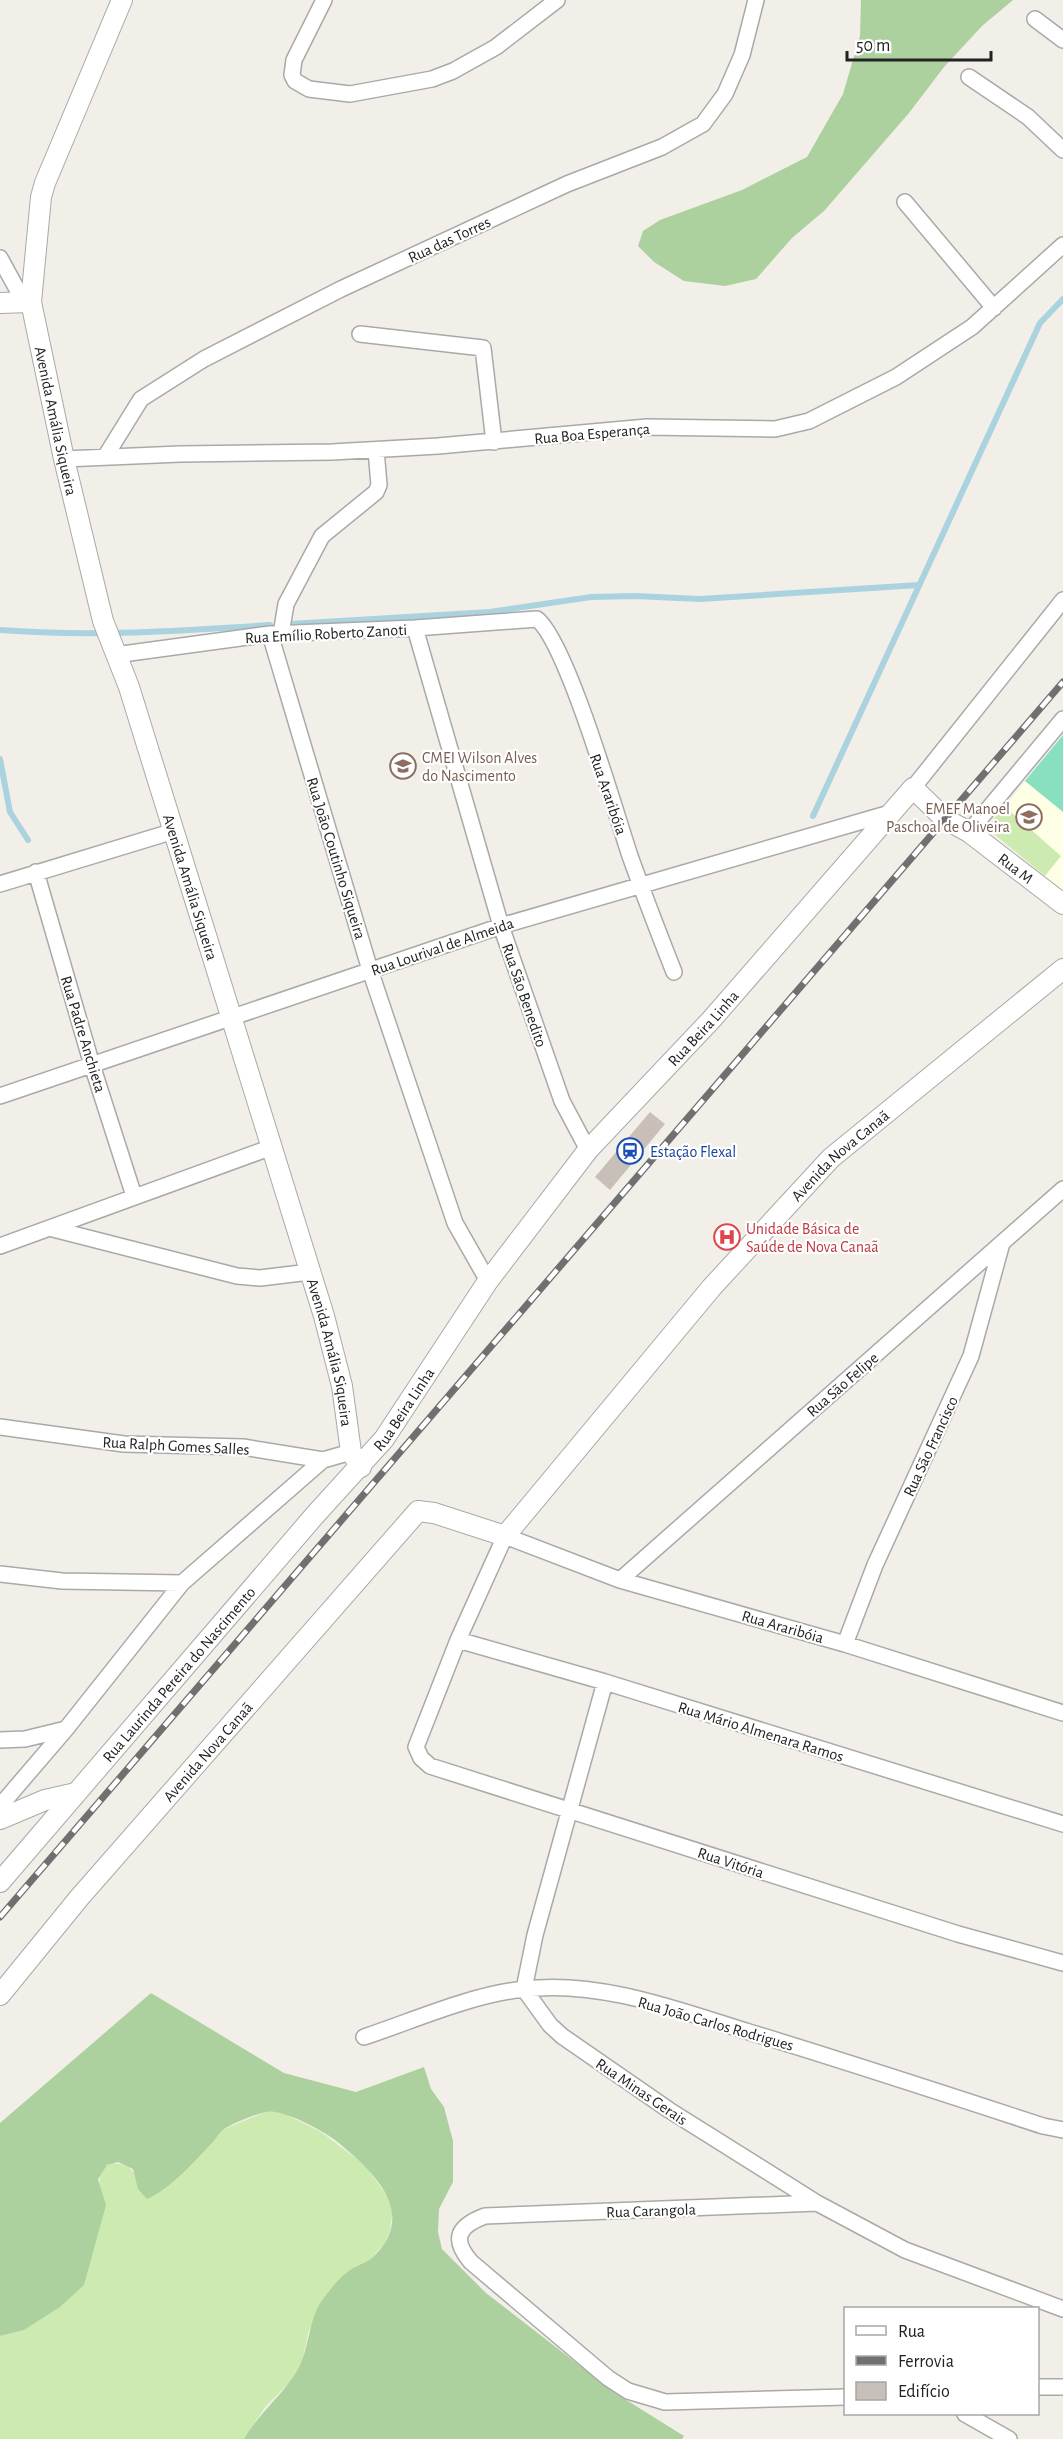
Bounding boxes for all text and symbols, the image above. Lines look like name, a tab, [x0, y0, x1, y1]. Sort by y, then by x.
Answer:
scale bar	[847, 24, 991, 62]
text: 50 m	[856, 37, 890, 55]
street label: Rua das Torres	[406, 214, 493, 266]
street label: Avenida Amália Siqueira	[32, 345, 79, 497]
street label: Rua Boa Esperança	[534, 421, 651, 447]
street label: Rua Emílio Roberto Zanoti	[245, 622, 408, 646]
place label: CMEI Wilson Alves do Nascimento	[422, 750, 537, 784]
school or university icon: CMEI Wilson Alves do Nascimento	[388, 751, 418, 781]
street label: Rua Araribóia	[587, 752, 629, 837]
street label: Rua João Coutinho Siqueira	[304, 775, 368, 941]
place label: EMEF Manoel Paschoal de Oliveira	[886, 801, 1010, 835]
school or university icon: EMEF Manoel Paschoal de Oliveira	[1014, 802, 1044, 832]
street label: Avenida Amália Siqueira	[160, 812, 220, 962]
street label: Rua M	[995, 851, 1036, 887]
street label: Rua Lourival de Almeida	[369, 915, 516, 979]
street label: Rua São Benedito	[499, 942, 549, 1049]
street label: Rua Padre Anchieta	[58, 974, 108, 1095]
street label: Rua Beira Linha	[665, 988, 742, 1069]
street label: Avenida Nova Canaã	[789, 1107, 892, 1205]
station icon: Estação Flexal	[615, 1136, 645, 1166]
place label: Estação Flexal	[650, 1144, 736, 1160]
place label: Unidade Básica de Saúde de Nova Canaã	[746, 1221, 879, 1255]
hospital icon: Unidade Básica de Saúde de Nova Canaã	[712, 1222, 742, 1252]
street label: Avenida Amália Siqueira	[304, 1277, 354, 1427]
street label: Rua São Felipe	[804, 1350, 881, 1420]
street label: Rua Beira Linha	[371, 1365, 438, 1454]
street label: Rua São Francisco	[901, 1394, 961, 1499]
street label: Rua Ralph Gomes Salles	[102, 1434, 250, 1458]
street label: Rua Laurinda Pereira do Nascimento	[100, 1584, 259, 1765]
street label: Rua Araribóia	[740, 1608, 826, 1646]
street label: Avenida Nova Canaã	[160, 1699, 256, 1805]
street label: Rua Mário Almenara Ramos	[676, 1699, 845, 1765]
street label: Rua Vitória	[696, 1845, 766, 1881]
street label: Rua João Carlos Rodrigues	[636, 1994, 795, 2054]
street label: Rua Minas Gerais	[593, 2055, 690, 2128]
street label: Rua Carangola	[606, 2201, 696, 2221]
legend	[844, 2307, 1039, 2415]
text: Rua	[898, 2323, 925, 2341]
text: Ferrovia	[898, 2353, 954, 2371]
text: Edifício	[898, 2383, 950, 2401]

